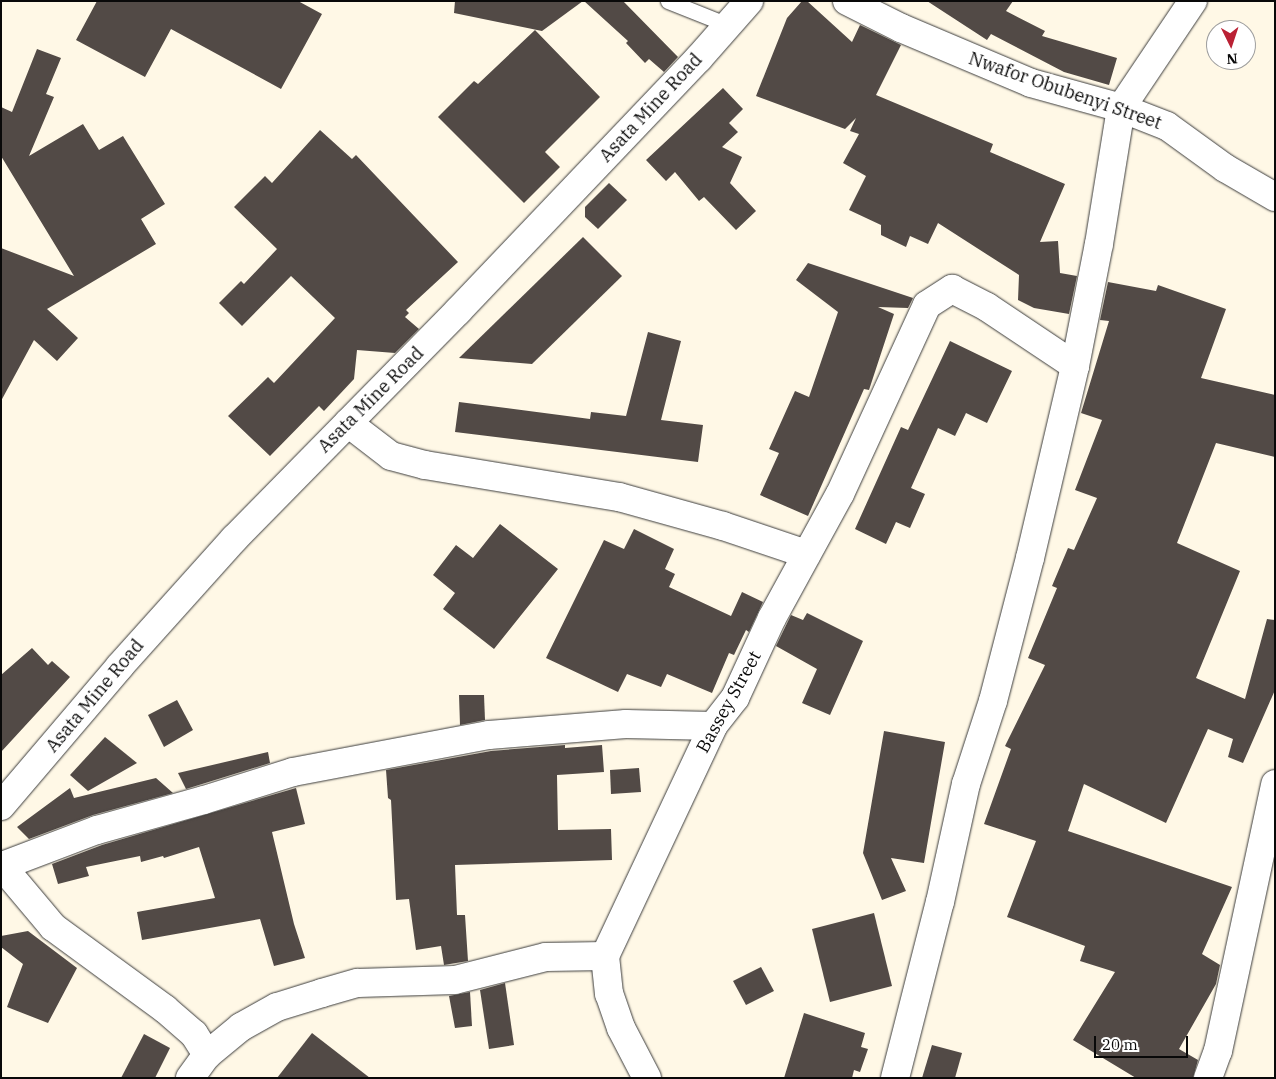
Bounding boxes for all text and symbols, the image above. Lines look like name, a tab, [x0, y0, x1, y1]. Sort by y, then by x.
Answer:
north arrow	[1206, 20, 1256, 70]
street label: Nwafor Obubenyi Street	[966, 48, 1164, 134]
street label: Asata Mine Road	[595, 49, 707, 167]
text: N	[1226, 50, 1238, 68]
street label: Asata Mine Road	[314, 343, 428, 457]
street label: Asata Mine Road	[41, 635, 149, 757]
street label: Bassey Street	[692, 647, 766, 757]
scale bar	[1096, 1026, 1190, 1058]
text: 20 m	[1102, 1035, 1138, 1054]

